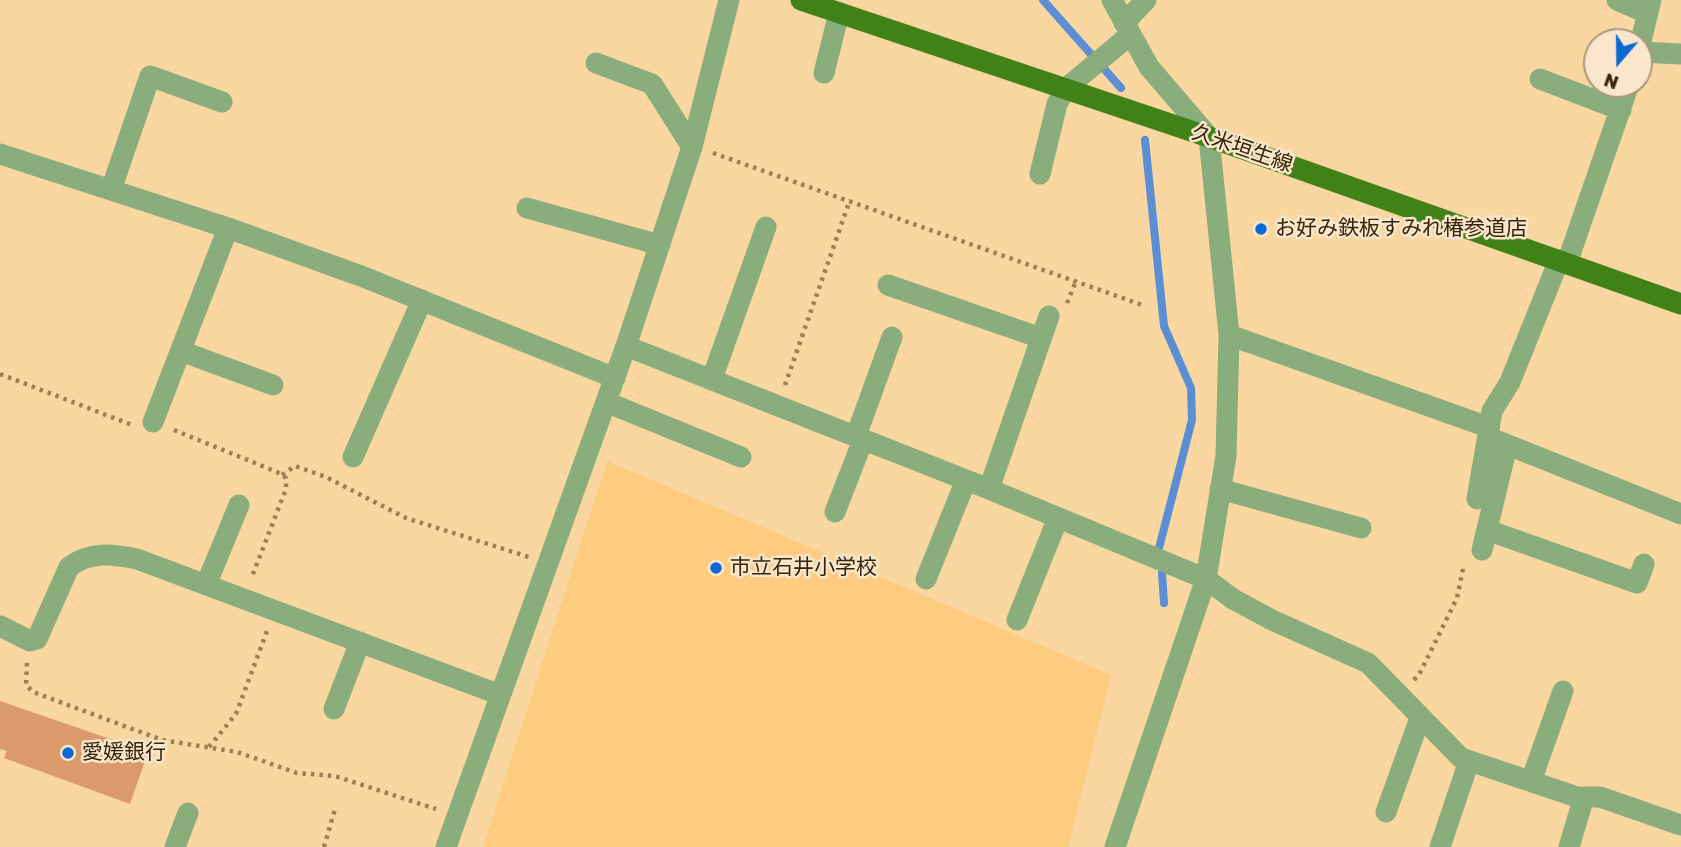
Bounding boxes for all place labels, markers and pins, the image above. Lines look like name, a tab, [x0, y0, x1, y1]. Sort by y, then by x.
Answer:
place label: お好み鉄板すみれ椿参道店	[1275, 216, 1527, 242]
marker: お好み鉄板すみれ椿参道店	[1253, 221, 1269, 237]
place label: 市立石井小学校	[730, 555, 877, 581]
marker: 市立石井小学校	[708, 560, 724, 576]
place label: 愛媛銀行	[82, 740, 166, 766]
marker: 愛媛銀行	[60, 745, 76, 761]

